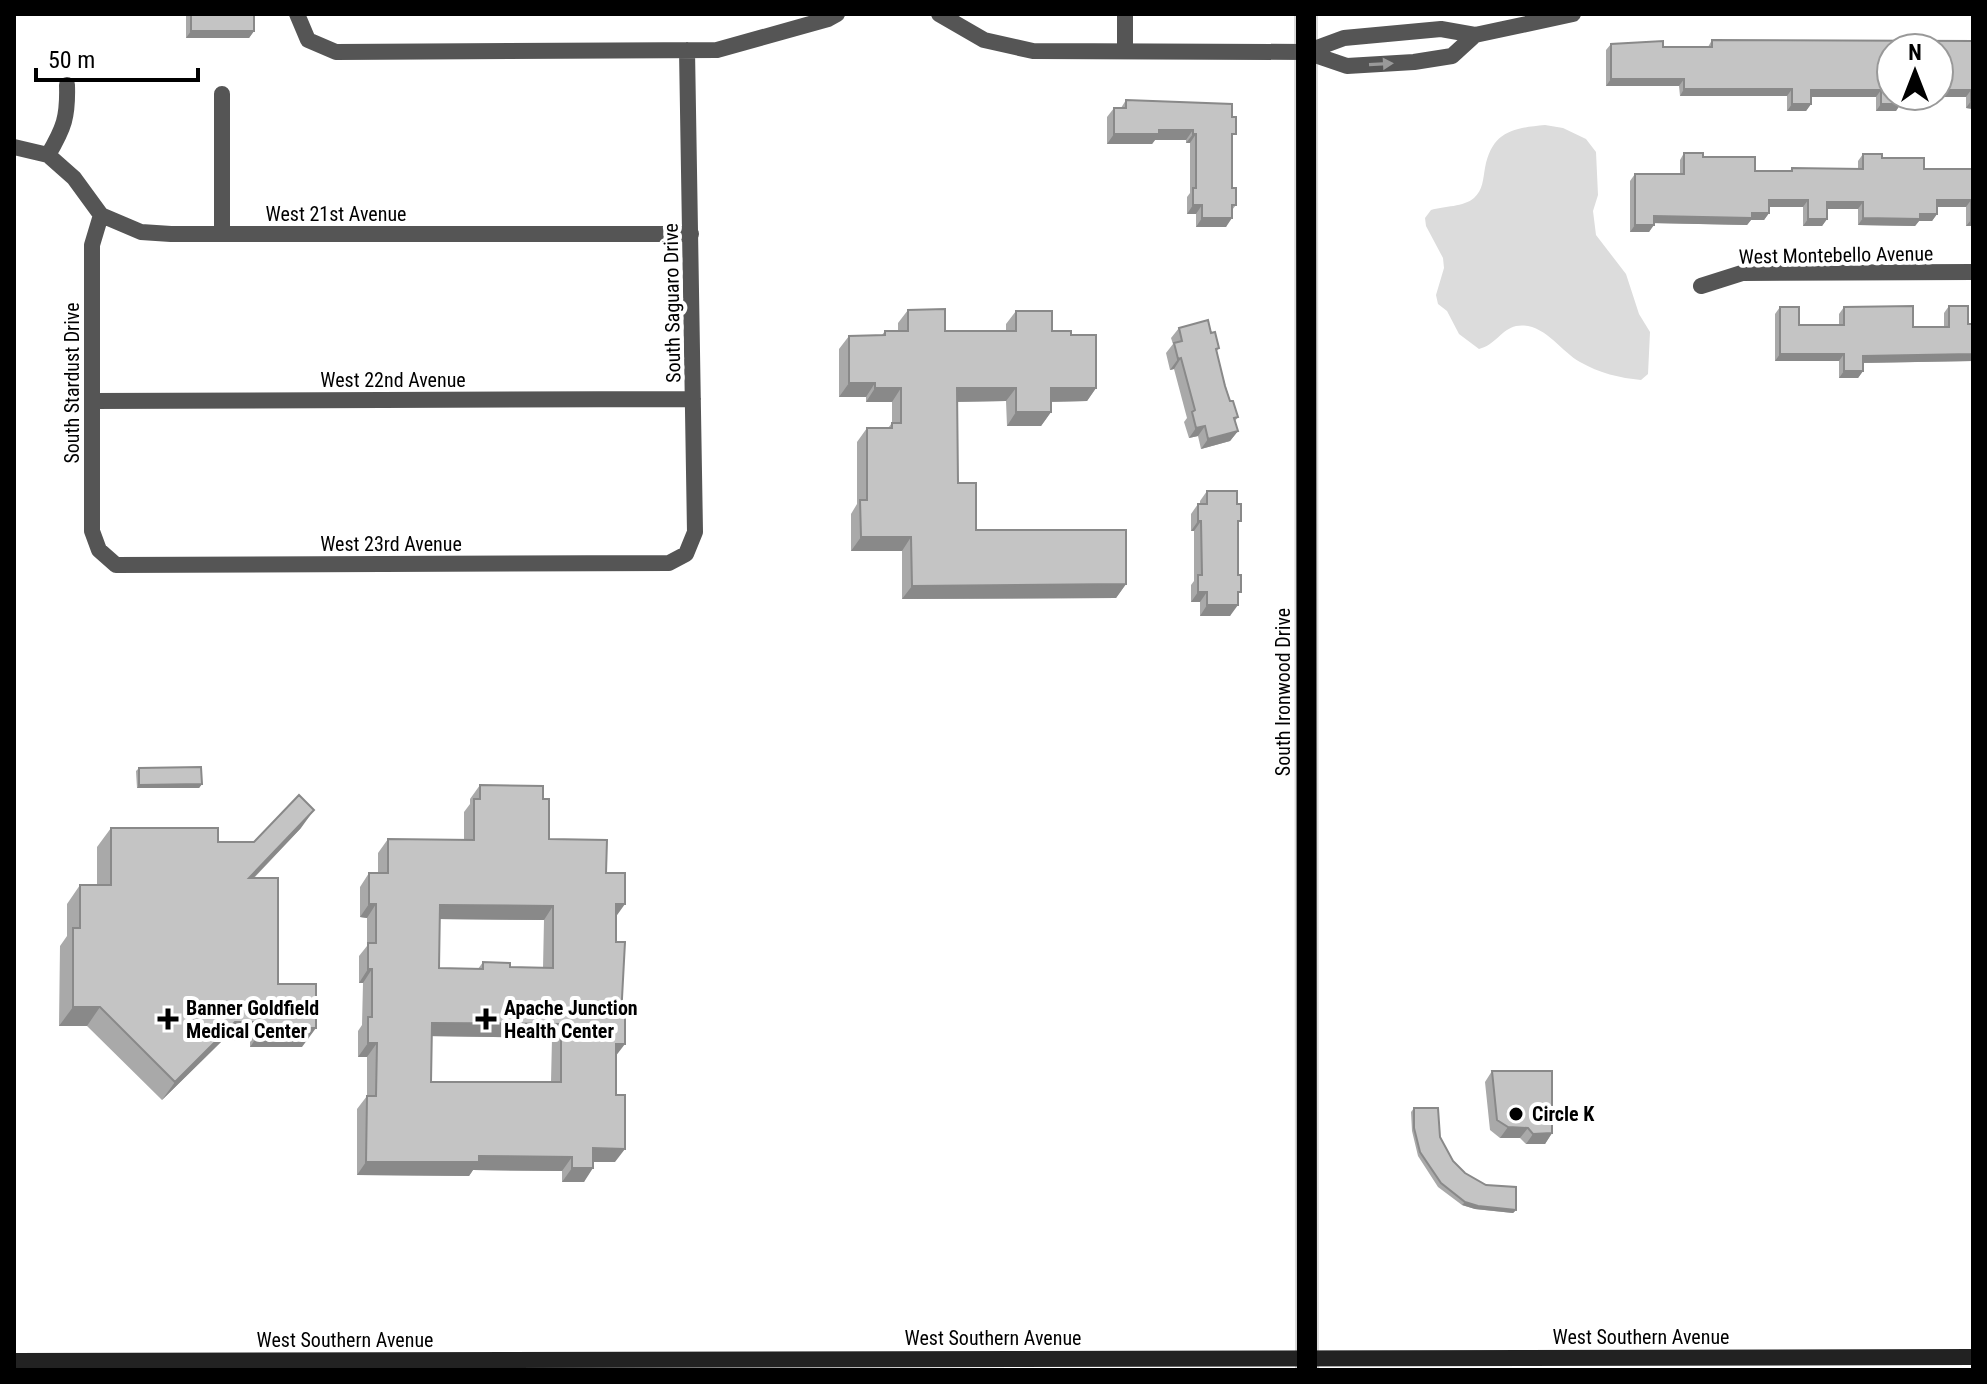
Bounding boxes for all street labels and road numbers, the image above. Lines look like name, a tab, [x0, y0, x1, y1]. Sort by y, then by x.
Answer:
street label: West 21st Avenue	[266, 202, 406, 226]
street label: South Saguaro Drive	[659, 223, 685, 383]
street label: West Montebello Avenue	[1738, 241, 1934, 269]
street label: South Stardust Drive	[60, 302, 84, 464]
street label: West 22nd Avenue	[320, 368, 466, 392]
street label: West 23rd Avenue	[320, 532, 462, 556]
street label: South Ironwood Drive	[1271, 608, 1295, 776]
street label: West Southern Avenue	[1553, 1325, 1729, 1349]
street label: West Southern Avenue	[905, 1326, 1081, 1350]
street label: West Southern Avenue	[257, 1328, 433, 1352]

